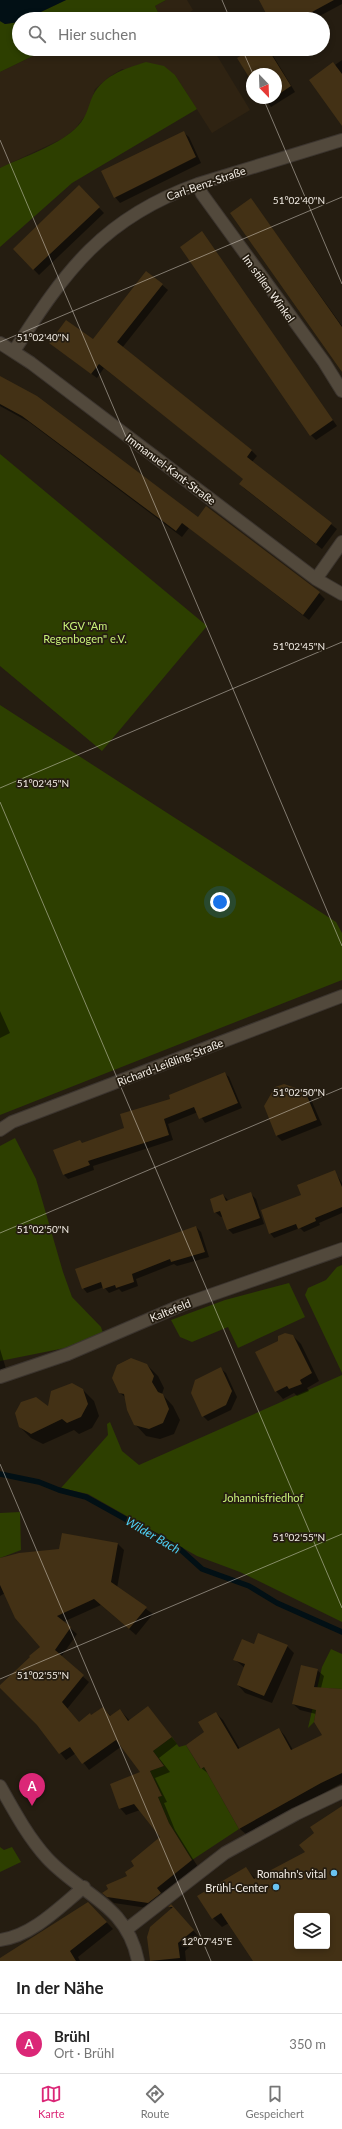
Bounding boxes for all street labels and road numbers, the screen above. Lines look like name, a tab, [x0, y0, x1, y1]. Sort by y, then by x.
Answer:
street label: Carl-Benz-Straße	[165, 163, 247, 203]
street label: Im stillen Winkel	[240, 252, 298, 324]
street label: Immanuel-Kant-Straße	[123, 431, 219, 507]
street label: Richard-Leißling-Straße	[115, 1036, 225, 1088]
street label: Kaltefeld	[148, 1296, 192, 1324]

